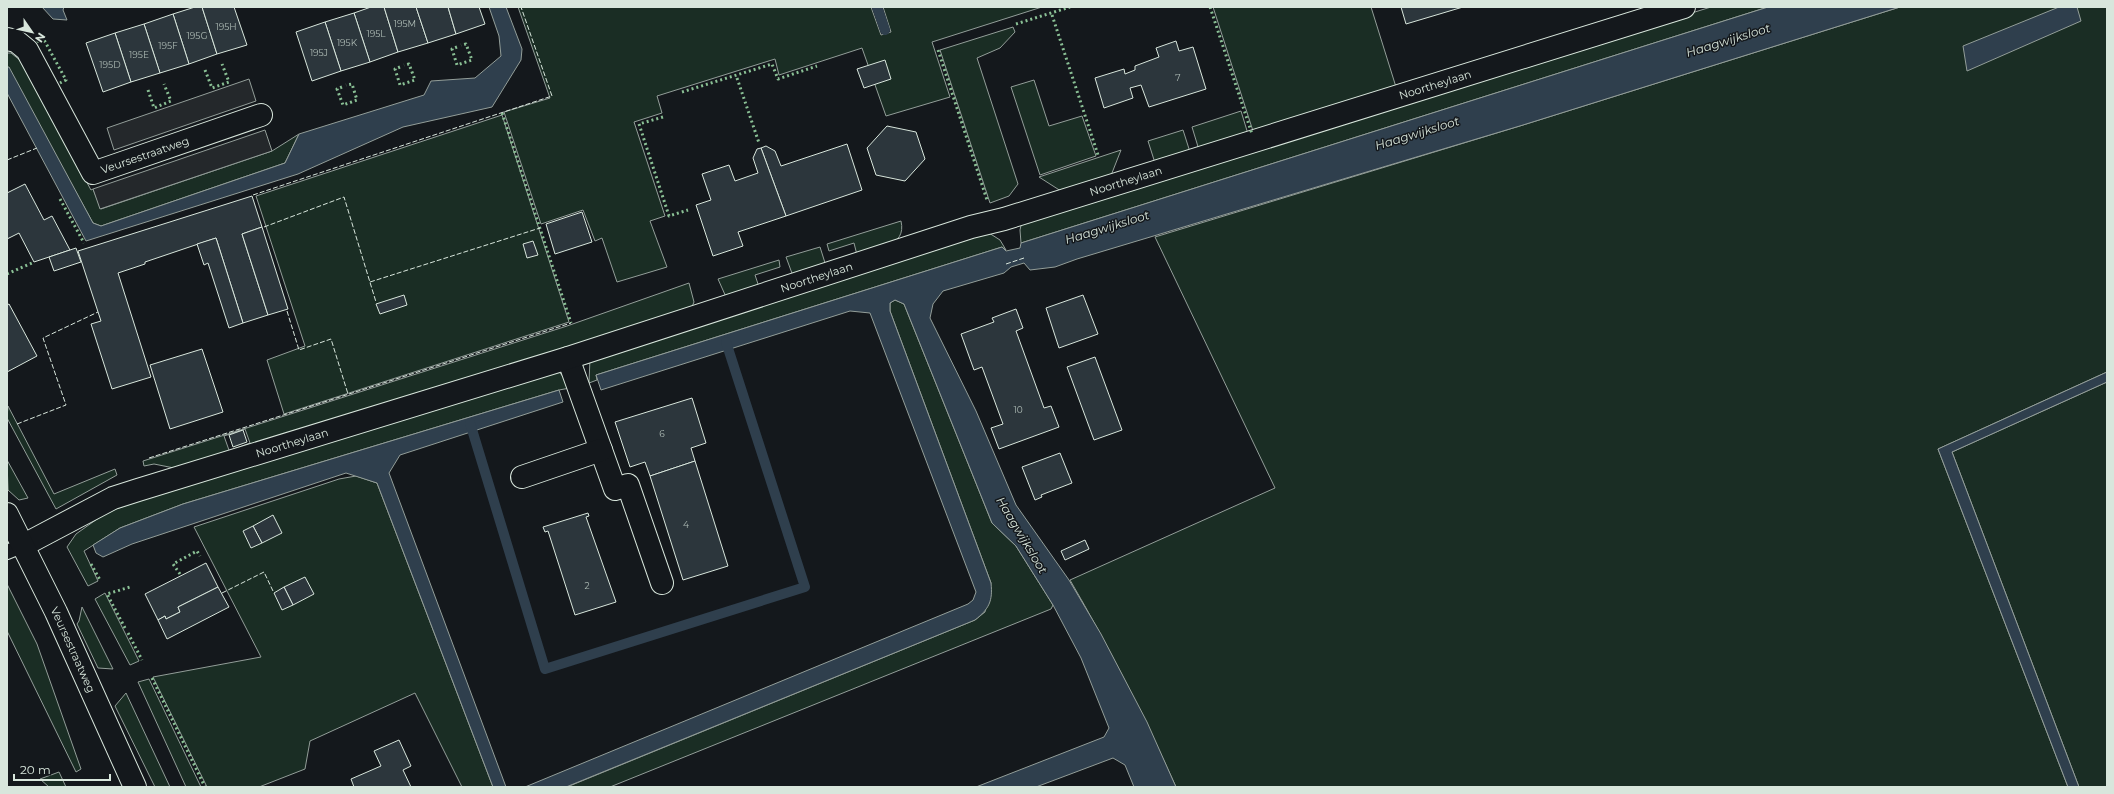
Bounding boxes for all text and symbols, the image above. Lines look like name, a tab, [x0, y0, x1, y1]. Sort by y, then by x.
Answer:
north arrow	[12, 12, 52, 52]
house number: 195M	[394, 18, 416, 29]
water label: Haagwijksloot	[1684, 20, 1772, 60]
house number: 195H	[215, 21, 237, 32]
house number: 195L	[366, 28, 386, 39]
text: N	[32, 30, 49, 45]
house number: 195G	[187, 30, 207, 41]
house number: 195K	[337, 37, 358, 48]
house number: 195F	[158, 40, 178, 51]
house number: 195J	[310, 47, 328, 58]
house number: 195E	[129, 49, 149, 60]
house number: 195D	[99, 59, 121, 70]
street label: Noortheylaan	[1397, 67, 1473, 102]
house number: 7	[1175, 72, 1181, 83]
water label: Haagwijksloot	[1373, 113, 1461, 153]
street label: Veursestraatweg	[99, 133, 191, 177]
street label: Noortheylaan	[1088, 163, 1164, 199]
water label: Haagwijksloot	[1063, 207, 1151, 247]
street label: Noortheylaan	[779, 259, 854, 296]
house number: 10	[1013, 404, 1023, 415]
street label: Noortheylaan	[254, 425, 330, 460]
house number: 6	[659, 428, 665, 439]
water label: Haagwijksloot	[993, 494, 1051, 576]
house number: 4	[683, 519, 689, 530]
house number: 2	[584, 580, 590, 591]
street label: Veursestraatweg	[48, 605, 98, 695]
scale bar	[14, 756, 110, 782]
text: 20 m	[20, 762, 51, 777]

